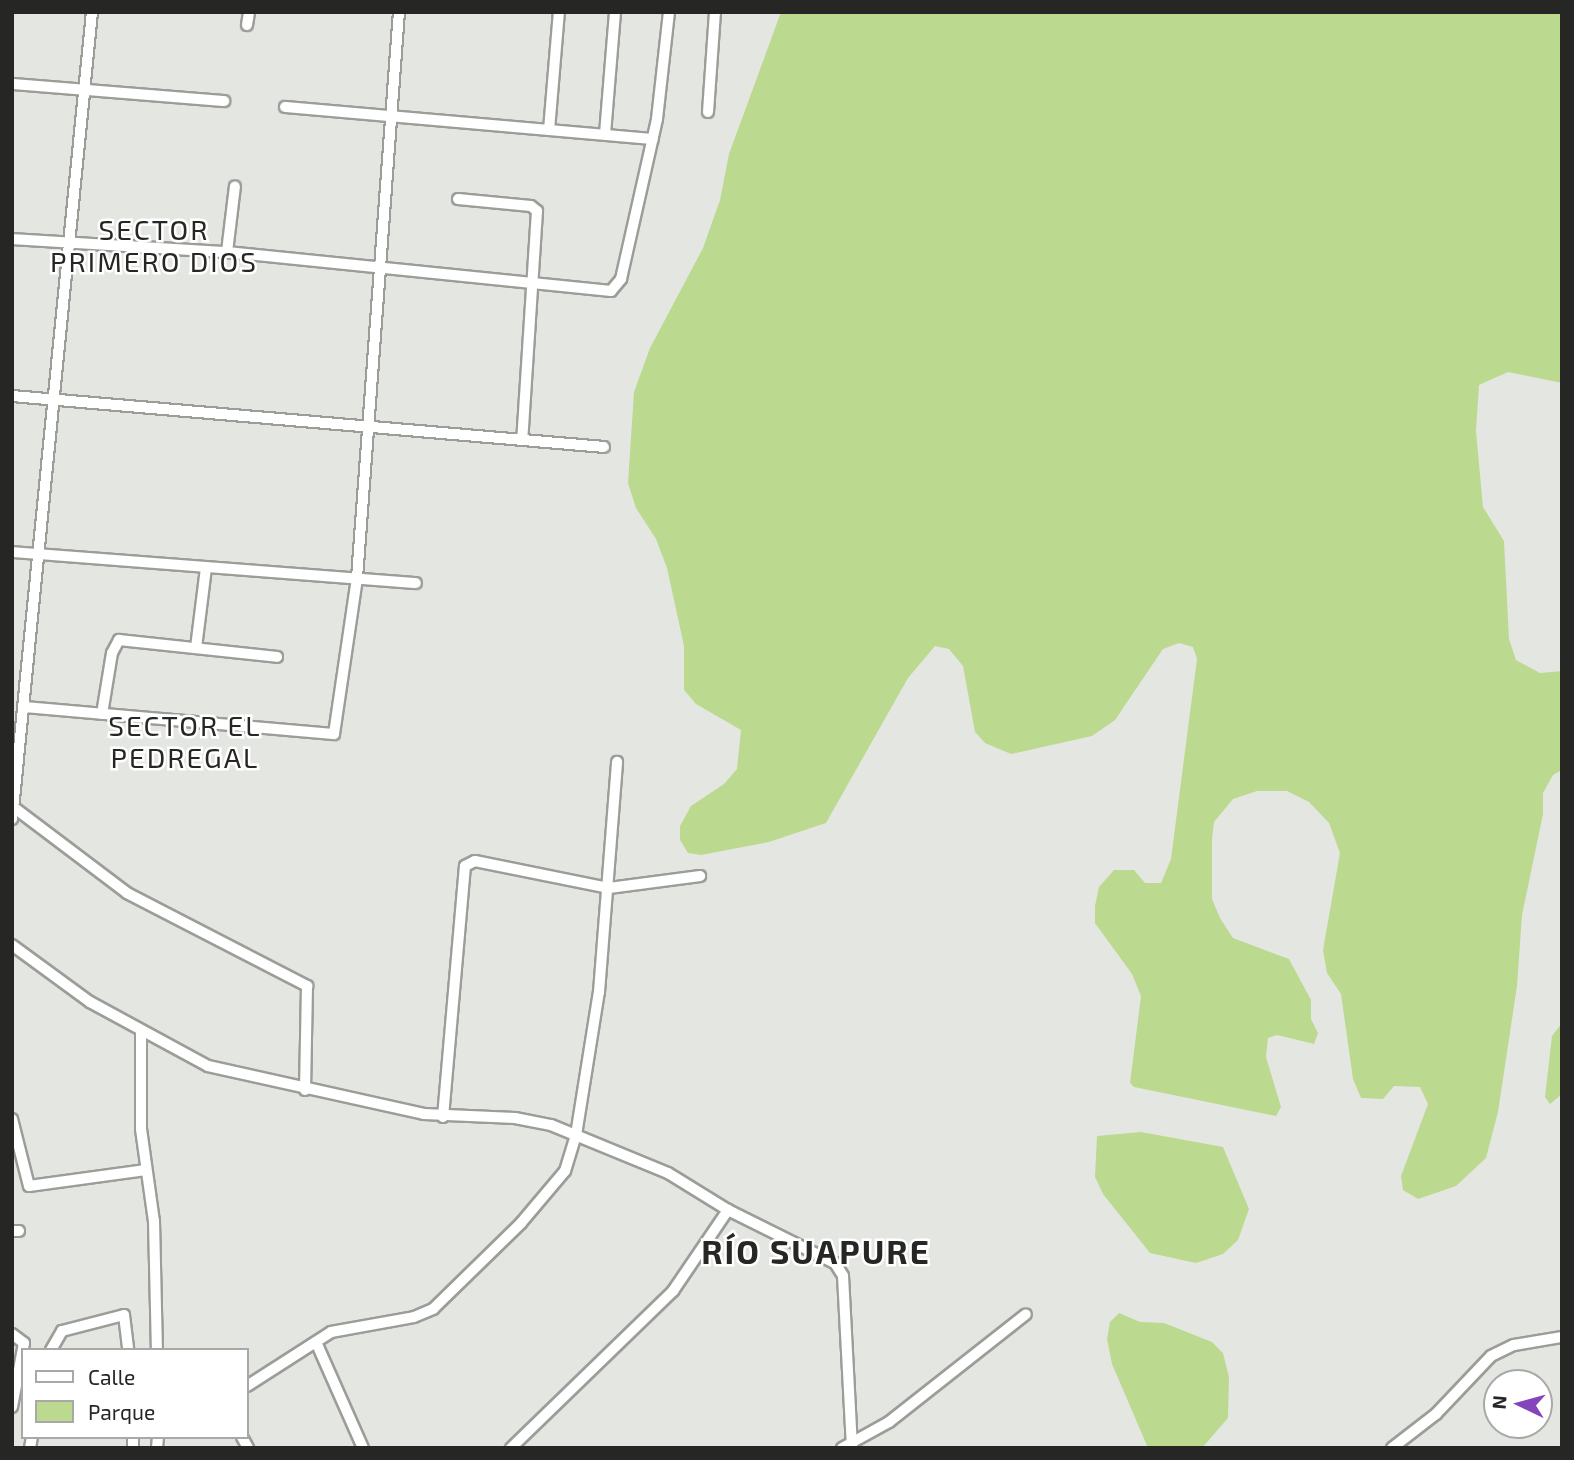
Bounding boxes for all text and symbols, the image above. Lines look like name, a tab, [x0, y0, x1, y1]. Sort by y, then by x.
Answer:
district label: SECTOR PRIMERO DIOS	[52, 212, 256, 278]
district label: SECTOR EL PEDREGAL	[109, 708, 261, 774]
district label: RÍO SUAPURE	[703, 1232, 929, 1272]
legend	[21, 1348, 248, 1439]
text: Calle	[88, 1364, 135, 1389]
north arrow	[1483, 1369, 1553, 1439]
text: N	[1487, 1394, 1511, 1410]
text: Parque	[88, 1399, 155, 1424]

